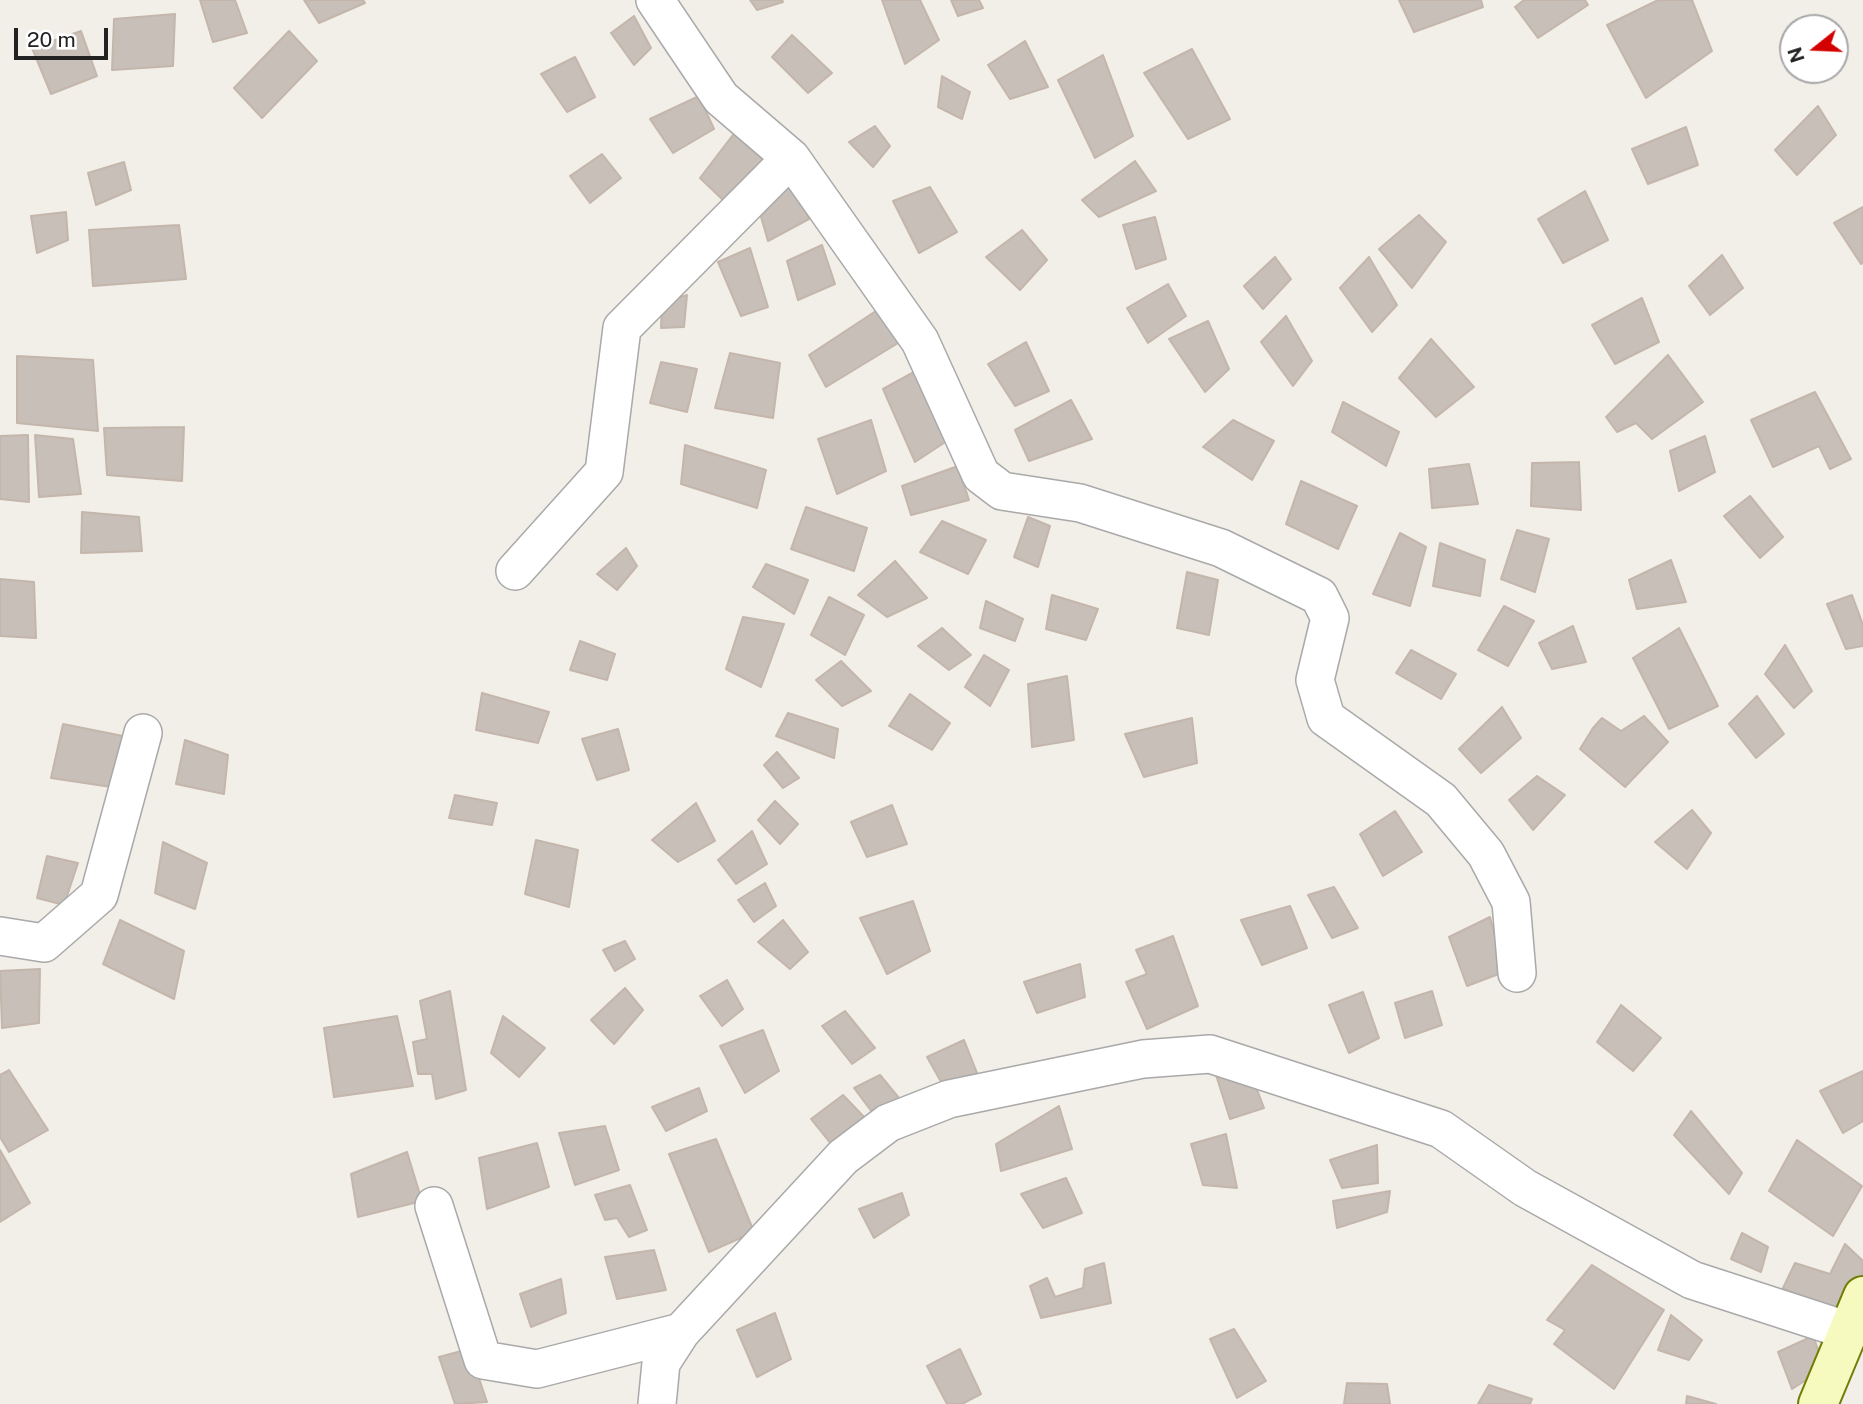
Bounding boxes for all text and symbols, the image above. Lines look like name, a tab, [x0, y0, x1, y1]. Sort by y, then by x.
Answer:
scale bar	[18, 14, 112, 58]
north arrow	[1779, 14, 1849, 84]
text: 20 m	[27, 27, 76, 52]
text: N	[1783, 44, 1809, 65]

